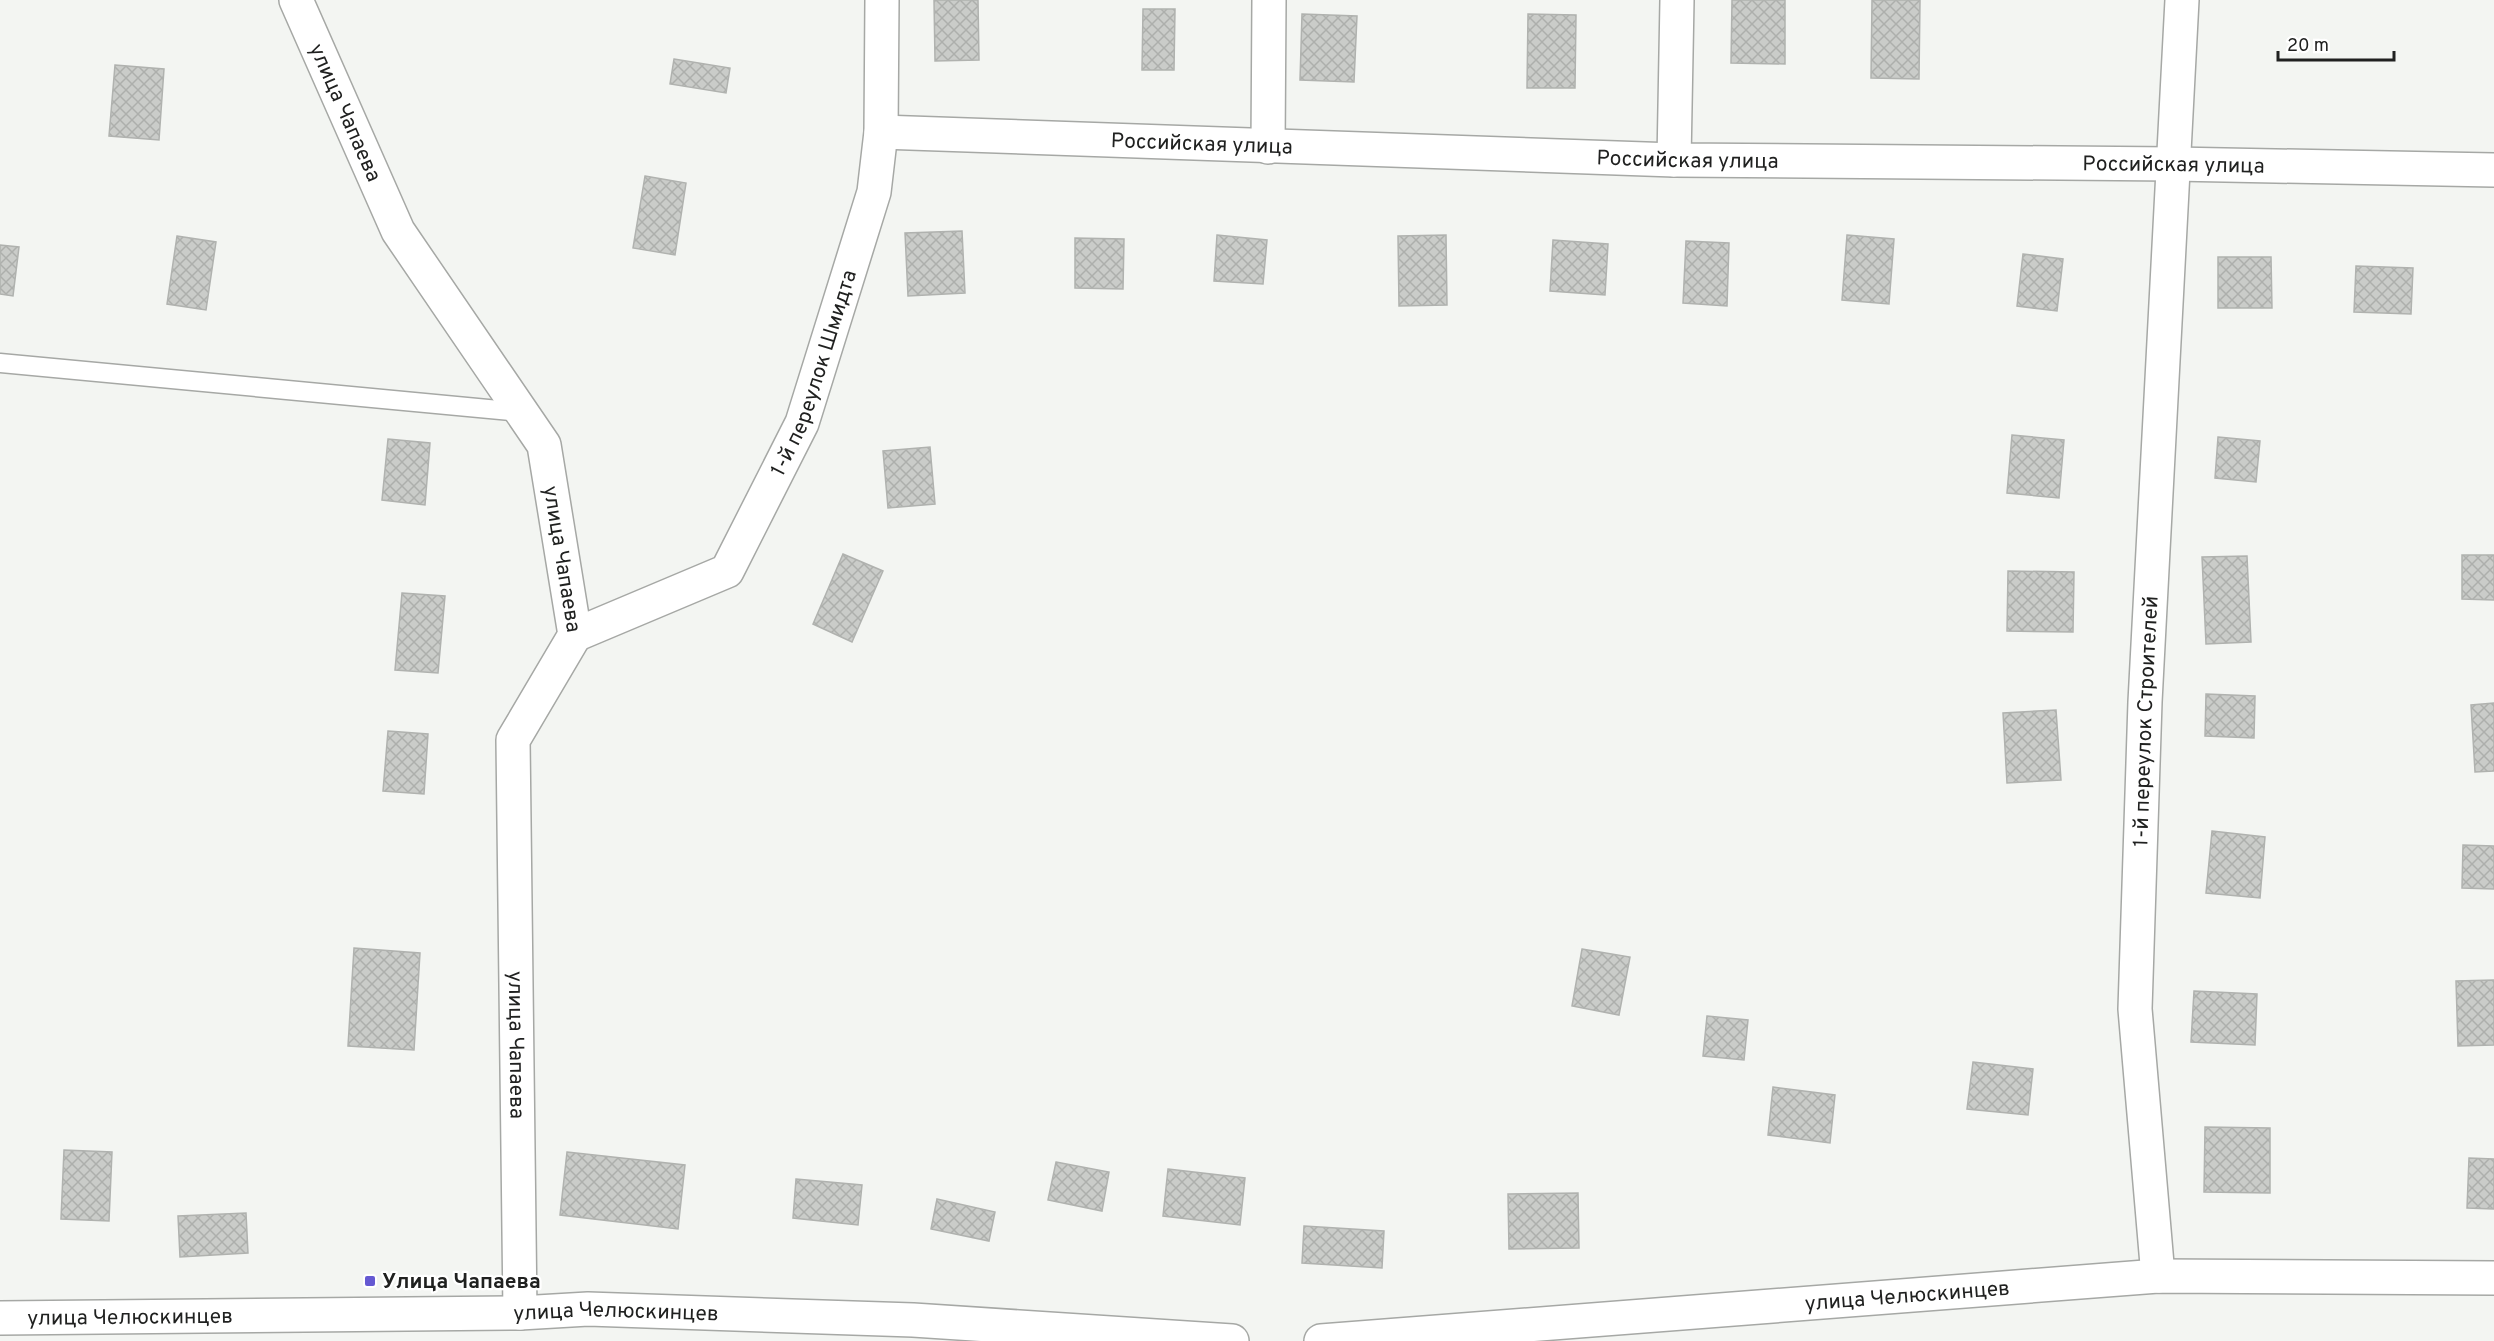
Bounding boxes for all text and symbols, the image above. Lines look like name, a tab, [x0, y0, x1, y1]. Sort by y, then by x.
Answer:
scale bar	[2278, 24, 2394, 62]
text: 20 m	[2287, 35, 2329, 58]
street label: улица Чапаева	[302, 40, 387, 186]
street label: Российская улица	[1110, 128, 1293, 162]
street label: Российская улица	[1596, 145, 1779, 176]
street label: Российская улица	[2082, 151, 2265, 181]
street label: 1-й переулок Шмидта	[765, 267, 864, 481]
street label: улица Чапаева	[536, 484, 586, 634]
street label: 1-й переулок Строителей	[2128, 595, 2166, 847]
street label: улица Чапаева	[501, 971, 530, 1119]
place label: Улица Чапаева	[382, 1269, 541, 1296]
marker: Улица Чапаева	[363, 1274, 377, 1288]
street label: улица Челюскинцев	[1804, 1276, 2011, 1318]
street label: улица Челюскинцев	[513, 1297, 719, 1328]
street label: улица Челюскинцев	[27, 1304, 233, 1333]

